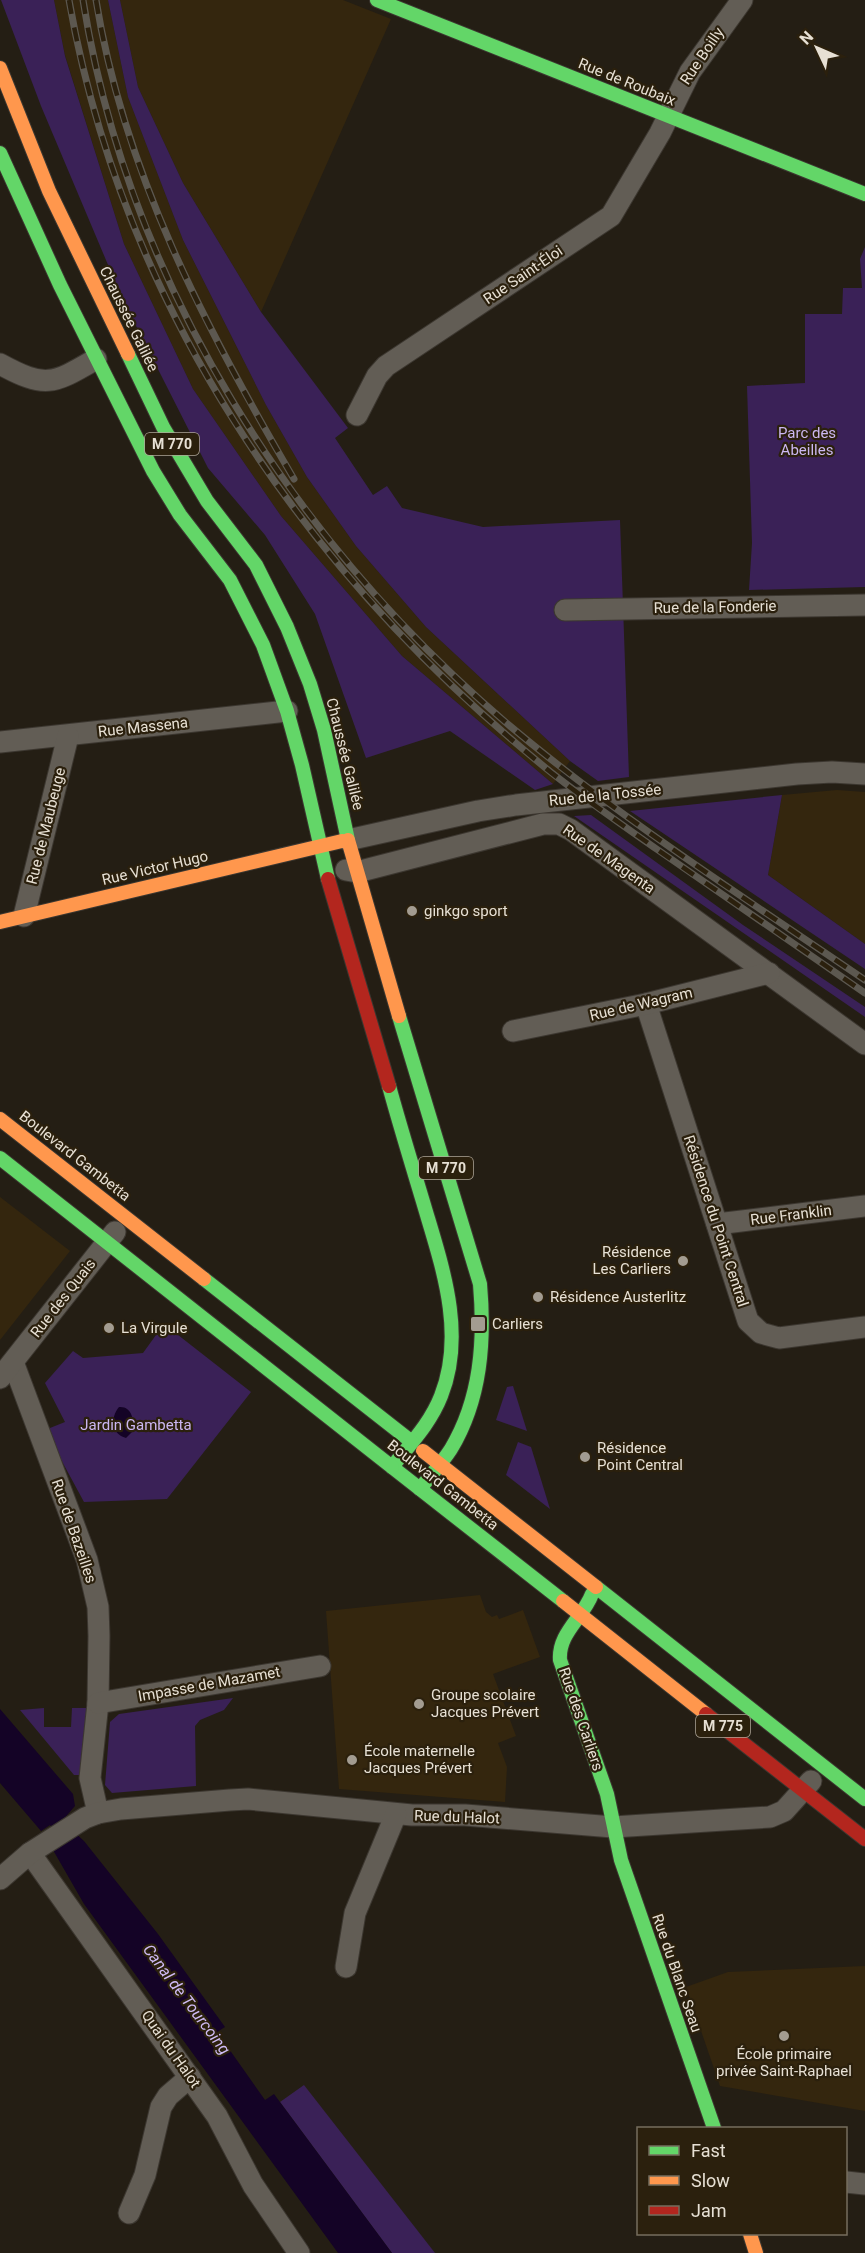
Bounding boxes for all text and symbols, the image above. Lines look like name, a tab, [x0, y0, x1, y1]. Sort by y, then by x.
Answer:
north arrow	[787, 18, 847, 78]
street label: Rue Boilly	[676, 24, 728, 88]
text: N	[796, 27, 817, 49]
street label: Rue de Roubaix	[576, 54, 679, 110]
street label: Rue Saint-Éloi	[480, 242, 566, 308]
street label: Chaussée Galilée	[96, 263, 162, 375]
park label: Parc des Abeilles	[778, 424, 836, 459]
road number: M 770	[145, 433, 199, 455]
street label: Rue de la Fonderie	[653, 597, 777, 617]
street label: Chaussée Galilée	[322, 696, 368, 812]
street label: Rue Massena	[97, 713, 189, 741]
street label: Rue de Maubeuge	[23, 766, 69, 886]
street label: Rue de la Tossée	[548, 780, 662, 810]
street label: Rue de Magenta	[559, 821, 659, 897]
street label: Rue Victor Hugo	[100, 847, 210, 889]
place label: ginkgo sport	[424, 902, 508, 920]
marker: ginkgo sport	[405, 904, 419, 918]
street label: Rue de Wagram	[588, 983, 694, 1025]
street label: Boulevard Gambetta	[16, 1107, 134, 1205]
street label: Résidence du Point Central	[680, 1133, 752, 1309]
road number: M 770	[419, 1157, 473, 1179]
street label: Rue Franklin	[749, 1201, 833, 1229]
place label: Résidence Les Carliers	[592, 1243, 671, 1278]
marker: Résidence Les Carliers	[676, 1254, 690, 1268]
street label: Rue des Quais	[27, 1255, 99, 1341]
place label: Résidence Austerlitz	[550, 1288, 686, 1306]
marker: Résidence Austerlitz	[531, 1290, 545, 1304]
marker: Carliers	[469, 1315, 487, 1333]
place label: Carliers	[492, 1315, 543, 1333]
place label: La Virgule	[121, 1319, 187, 1337]
marker: La Virgule	[102, 1321, 116, 1335]
park label: Jardin Gambetta	[80, 1416, 192, 1434]
street label: Boulevard Gambetta	[384, 1436, 502, 1534]
place label: Résidence Point Central	[597, 1439, 683, 1474]
marker: Résidence Point Central	[578, 1450, 592, 1464]
street label: Rue de Bazeilles	[48, 1477, 100, 1585]
street label: Impasse de Mazamet	[137, 1663, 282, 1705]
street label: Rue des Carliers	[555, 1665, 607, 1773]
place label: Groupe scolaire Jacques Prévert	[431, 1686, 539, 1721]
marker: Groupe scolaire Jacques Prévert	[412, 1697, 426, 1711]
road number: M 775	[696, 1715, 750, 1737]
place label: École maternelle Jacques Prévert	[364, 1742, 475, 1777]
marker: École maternelle Jacques Prévert	[345, 1753, 359, 1767]
street label: Rue du Halot	[414, 1807, 500, 1827]
street label: Rue du Blanc Seau	[648, 1911, 706, 2035]
water label: Canal de Tourcoing	[139, 1941, 234, 2058]
street label: Quai du Halot	[138, 2007, 204, 2091]
marker: École primaire privée Saint-Raphael	[777, 2029, 791, 2043]
place label: École primaire privée Saint-Raphael	[716, 2045, 852, 2080]
legend	[637, 2127, 847, 2235]
text: Fast	[691, 2140, 726, 2161]
text: Slow	[691, 2170, 730, 2191]
text: Jam	[691, 2200, 727, 2221]

